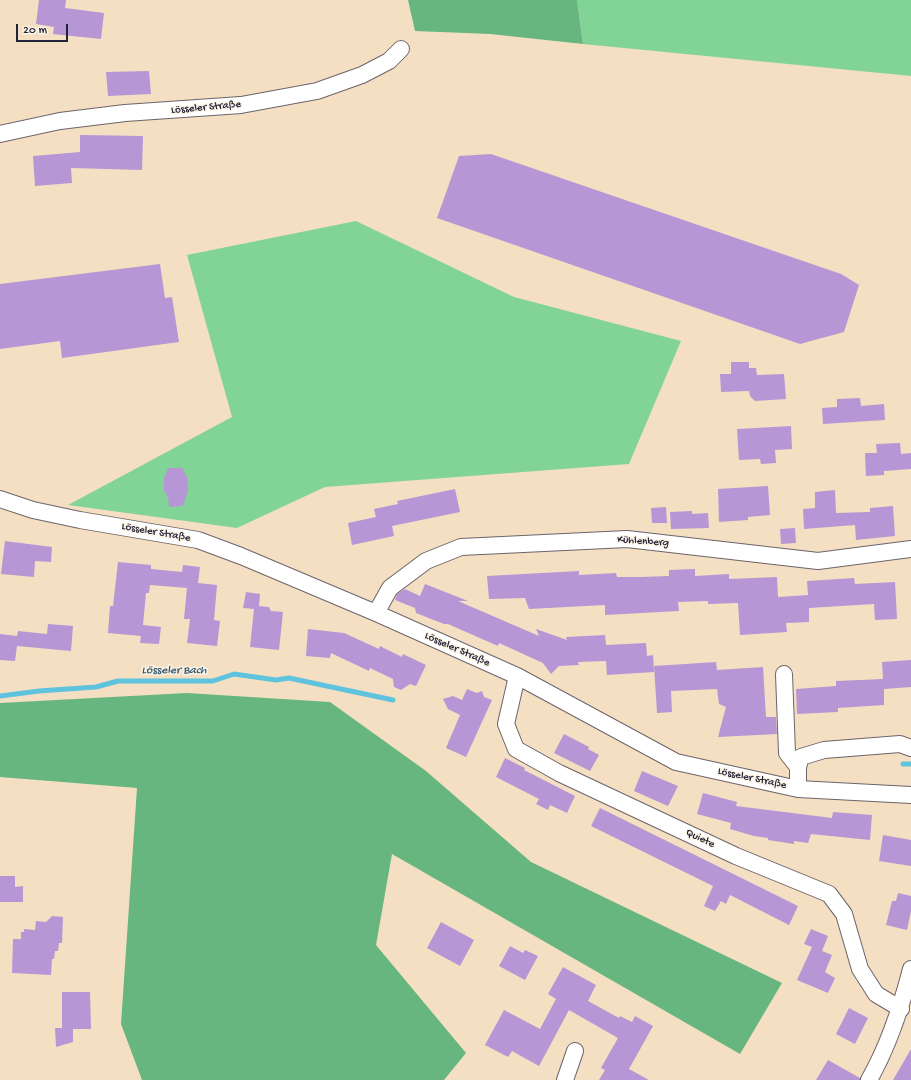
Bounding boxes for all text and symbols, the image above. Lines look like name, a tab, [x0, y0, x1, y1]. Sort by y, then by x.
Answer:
scale bar	[18, 16, 70, 42]
text: 20 m	[23, 24, 47, 38]
street label: Lösseler Straße	[171, 98, 241, 118]
street label: Lösseler Straße	[120, 520, 192, 546]
street label: Kühlenberg	[617, 534, 669, 550]
street label: Lösseler Straße	[422, 630, 492, 670]
water label: Lösseler Bach	[142, 664, 206, 678]
street label: Lösseler Straße	[716, 765, 788, 793]
street label: Quiete	[683, 827, 717, 851]

